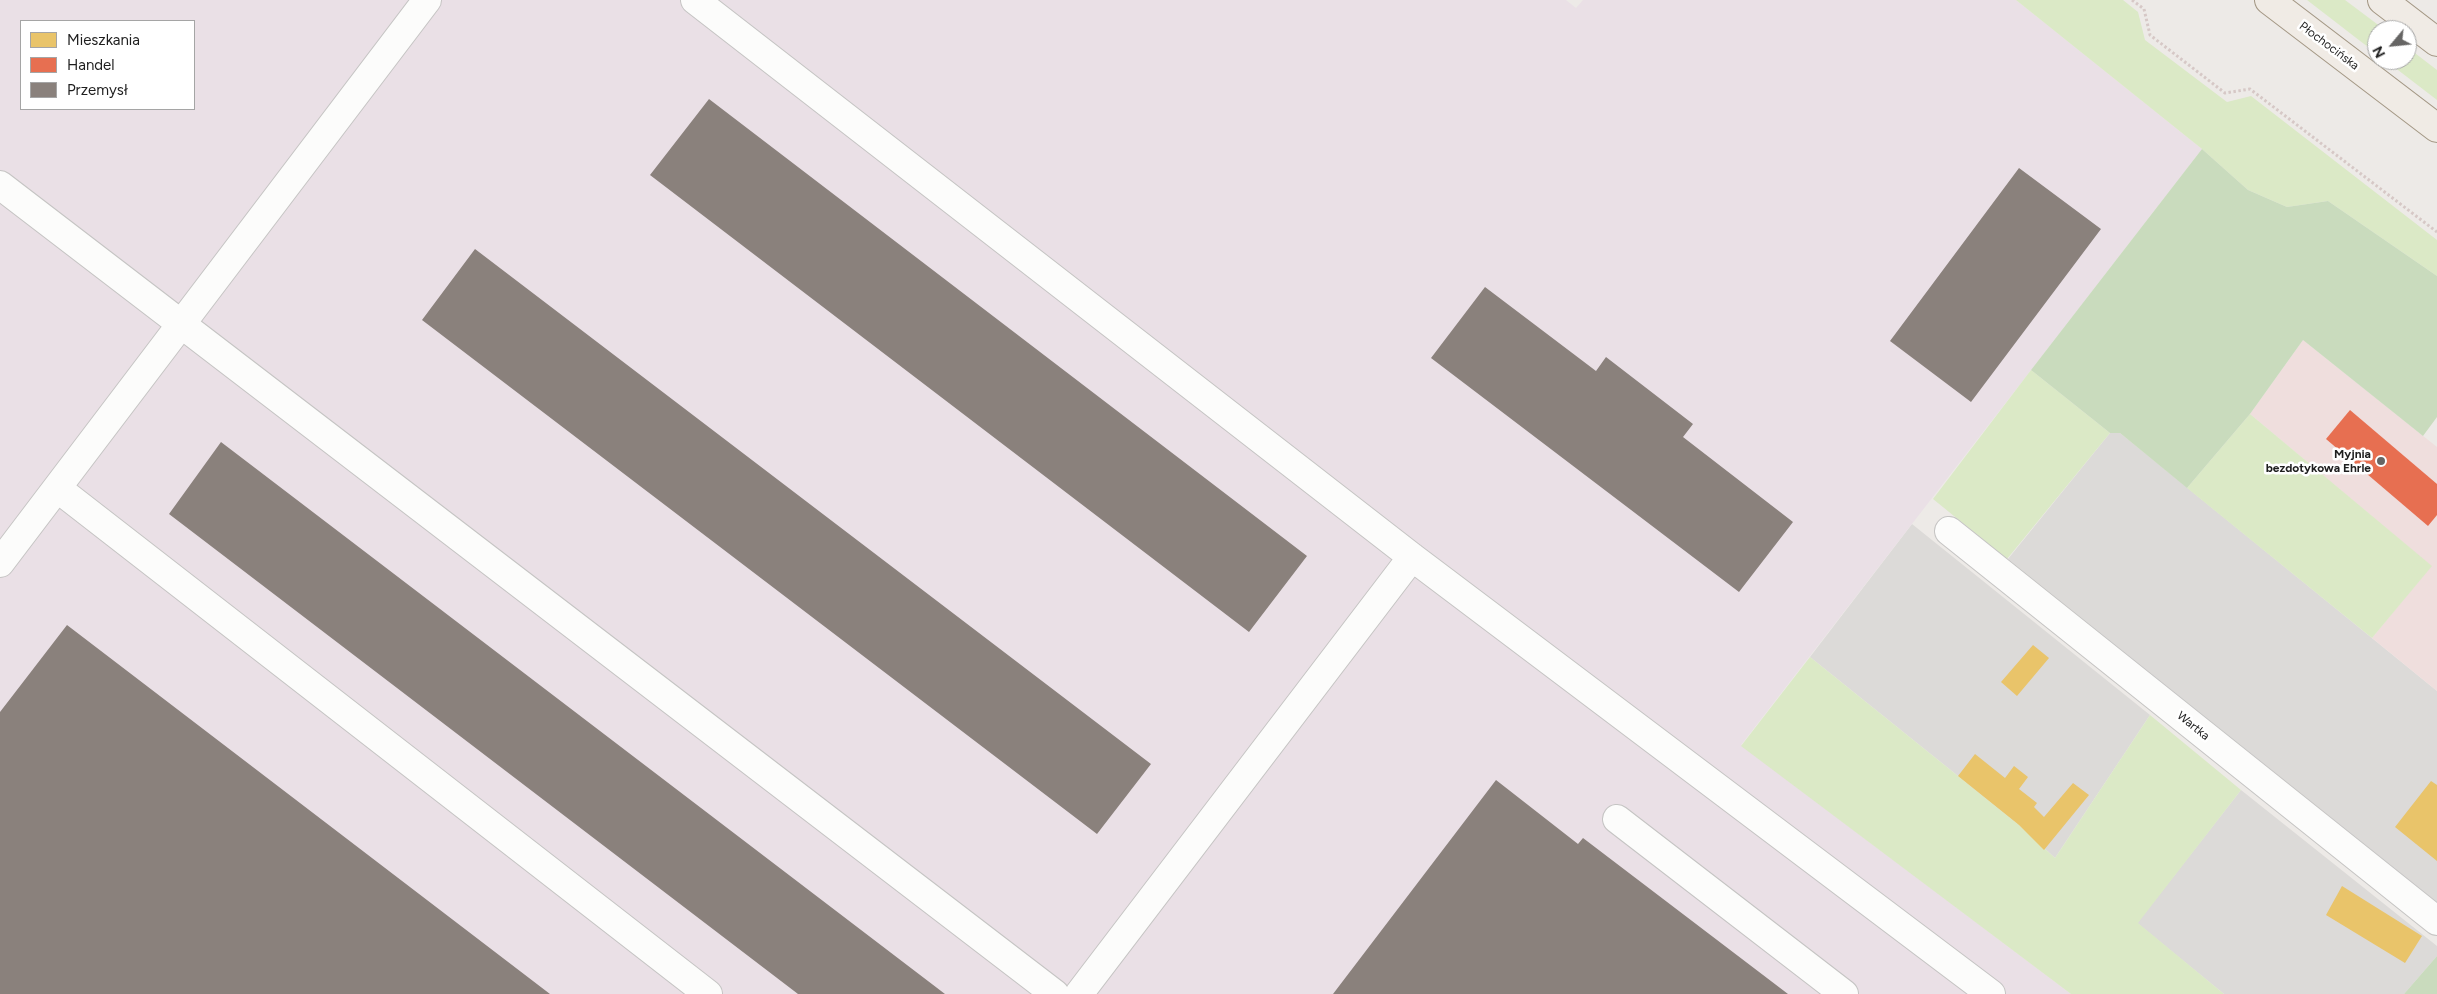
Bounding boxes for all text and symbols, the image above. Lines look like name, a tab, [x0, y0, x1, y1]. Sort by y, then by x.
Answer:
street label: Płochocińska	[2296, 19, 2362, 73]
legend	[20, 20, 195, 110]
north arrow	[2367, 20, 2417, 70]
text: Mieszkania	[67, 31, 140, 49]
text: N	[2369, 43, 2389, 61]
text: Handel	[67, 56, 115, 74]
text: Przemysł	[67, 81, 128, 99]
place label: Myjnia bezdotykowa Ehrle	[2266, 447, 2371, 475]
marker: Myjnia bezdotykowa Ehrle	[2375, 455, 2387, 467]
street label: Wartka	[2174, 709, 2212, 743]

